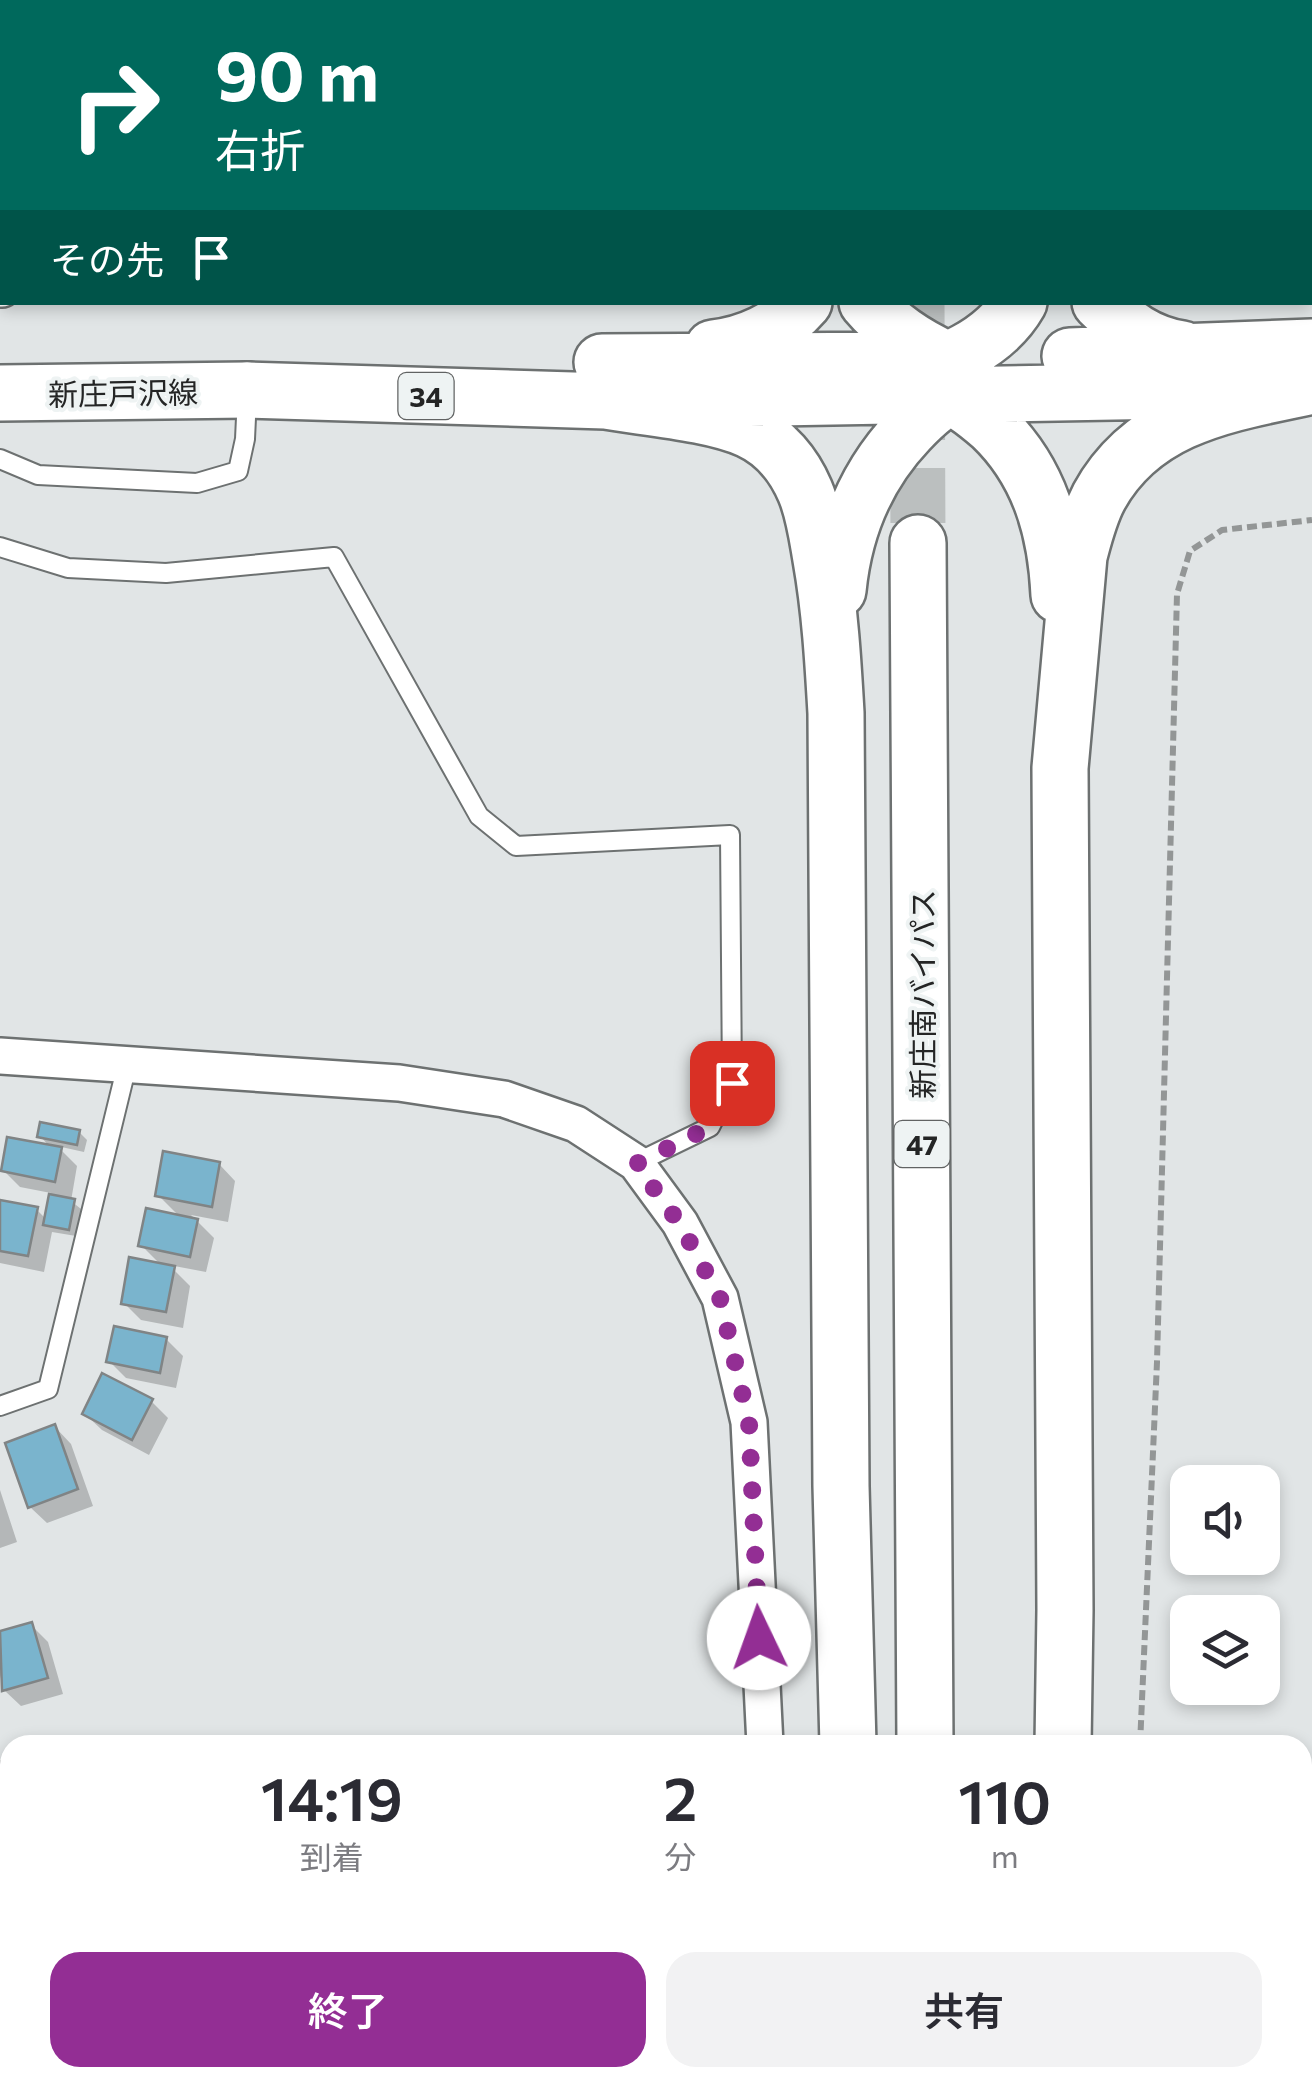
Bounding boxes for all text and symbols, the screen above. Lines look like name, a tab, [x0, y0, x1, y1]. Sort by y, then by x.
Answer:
text: 90 m	[215, 30, 379, 115]
icon: right	[50, 40, 180, 170]
text: 右折	[215, 121, 305, 176]
icon: arrive	[184, 230, 239, 285]
text: その先	[50, 235, 164, 282]
street label: 新庄戸沢線	[48, 372, 198, 412]
road number: 34	[398, 373, 454, 419]
street label: 新庄南バイパス	[903, 889, 940, 1099]
pin	[690, 1041, 775, 1126]
icon: arrive	[705, 1056, 760, 1111]
road number: 47	[894, 1121, 950, 1167]
map controls	[1170, 1465, 1280, 1705]
button: sound	[1170, 1465, 1280, 1575]
position arrow	[707, 1586, 811, 1690]
button: layers	[1170, 1595, 1280, 1705]
text: 14:19	[261, 1760, 403, 1833]
text: 2	[664, 1760, 697, 1833]
text: 110	[958, 1763, 1051, 1836]
text: m	[991, 1835, 1019, 1875]
text: 到着	[300, 1836, 364, 1876]
text: 分	[664, 1836, 696, 1876]
button: 終了	[50, 1952, 646, 2067]
button: 共有	[666, 1952, 1262, 2067]

